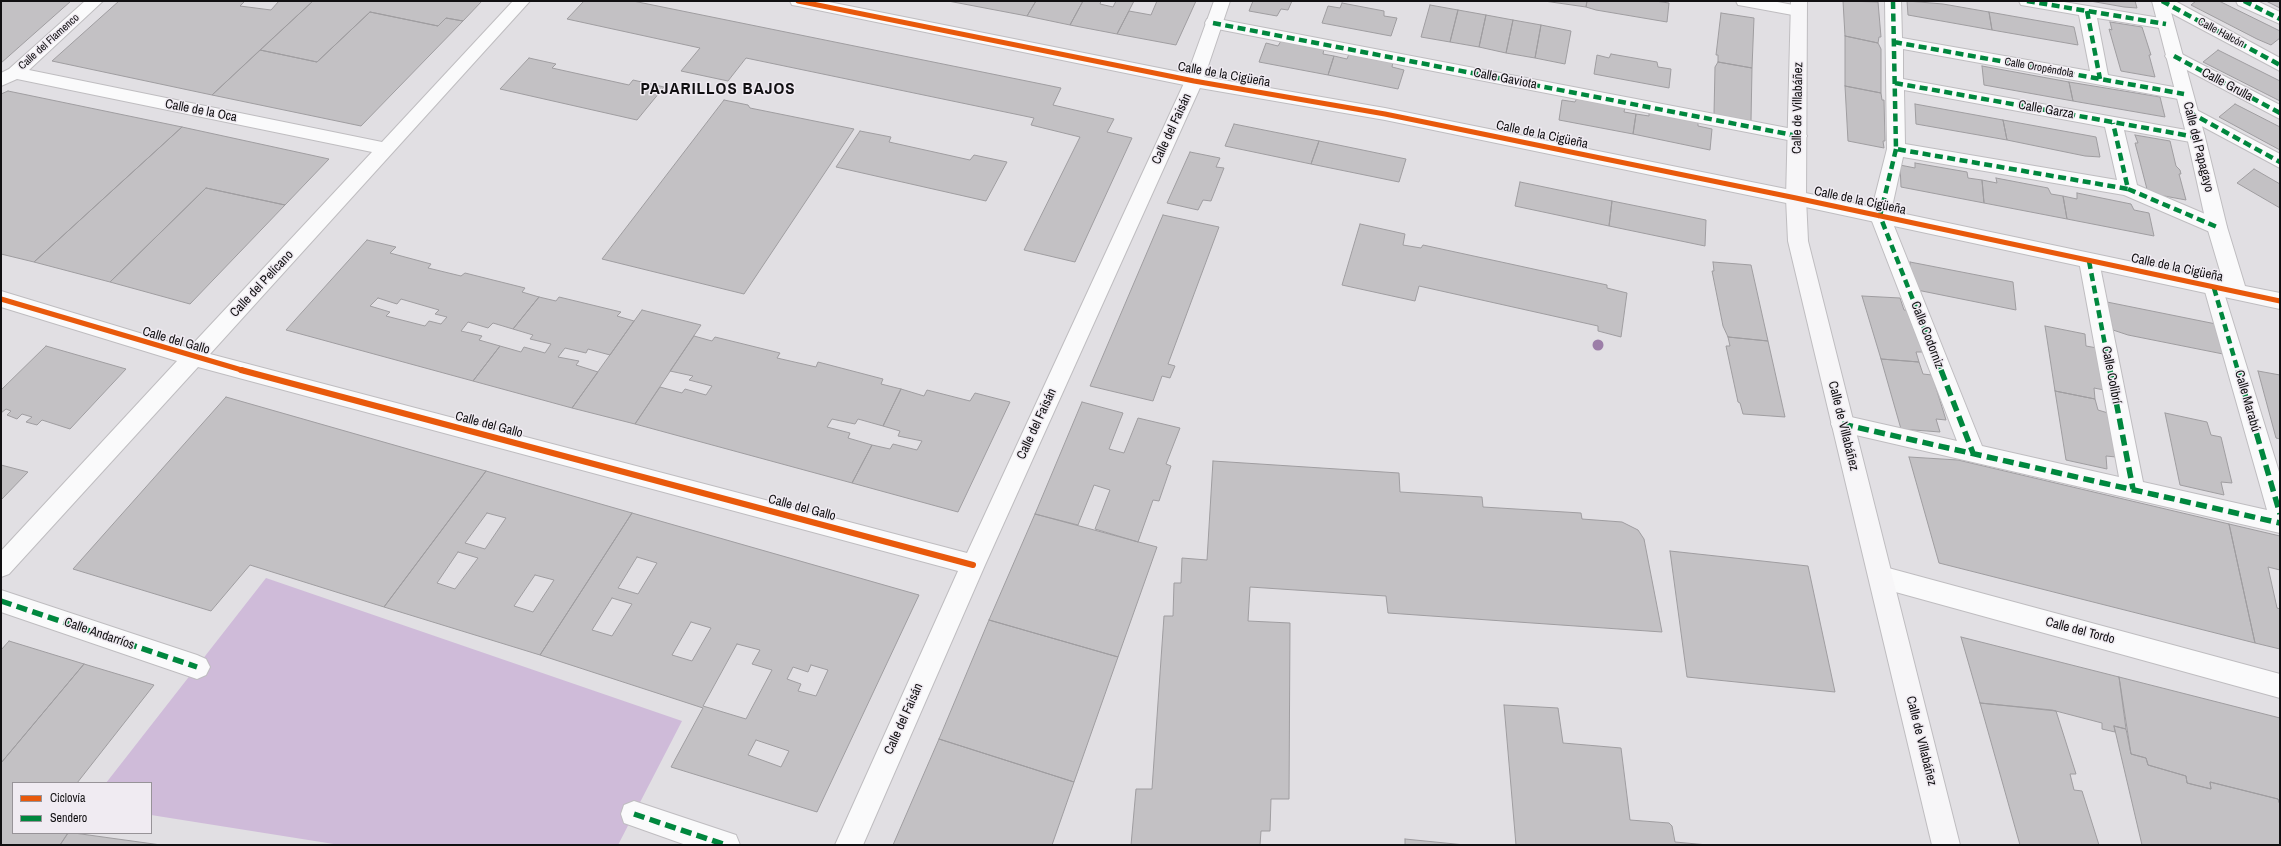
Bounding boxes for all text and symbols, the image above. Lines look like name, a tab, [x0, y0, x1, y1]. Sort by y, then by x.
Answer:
street label: Calle del Flamenco	[16, 11, 82, 73]
street label: Calle Halcón	[2195, 15, 2247, 51]
street label: Calle Oropéndola	[2003, 55, 2075, 81]
street label: Calle de la Cigüeña	[1177, 59, 1271, 91]
street label: Calle de Villabáñez	[1789, 62, 1807, 154]
street label: Calle Gaviota	[1472, 65, 1538, 93]
street label: Calle Grulla	[2199, 65, 2255, 105]
district label: PAJARILLOS BAJOS	[640, 79, 796, 99]
street label: Calle del Faisán	[1149, 91, 1195, 167]
street label: Calle de la Oca	[164, 96, 238, 126]
street label: Calle Garza	[2017, 97, 2075, 123]
street label: Calle del Papagayo	[2179, 100, 2217, 194]
street label: Calle de la Cigüeña	[1495, 118, 1589, 152]
street label: Calle de la Cigüeña	[1813, 184, 1907, 218]
street label: Calle del Pelícano	[227, 247, 297, 321]
street label: Calle de la Cigüeña	[2130, 251, 2224, 285]
street label: Calle Codorniz	[1907, 299, 1947, 371]
street label: Calle del Gallo	[141, 324, 211, 358]
street label: Calle Colibrí	[2098, 345, 2124, 405]
street label: Calle Marabú	[2231, 368, 2263, 434]
street label: Calle de Villabáñez	[1824, 380, 1862, 472]
street label: Calle del Faisán	[1014, 386, 1060, 462]
street label: Calle del Gallo	[454, 408, 524, 442]
street label: Calle del Gallo	[767, 491, 837, 525]
street label: Calle del Tordo	[2044, 614, 2116, 648]
street label: Calle Andarríos	[62, 615, 136, 653]
street label: Calle del Faisán	[881, 681, 927, 757]
street label: Calle de Villabáñez	[1902, 695, 1940, 787]
legend	[12, 782, 152, 834]
text: Ciclovía	[50, 790, 86, 806]
text: Sendero	[50, 810, 87, 826]

